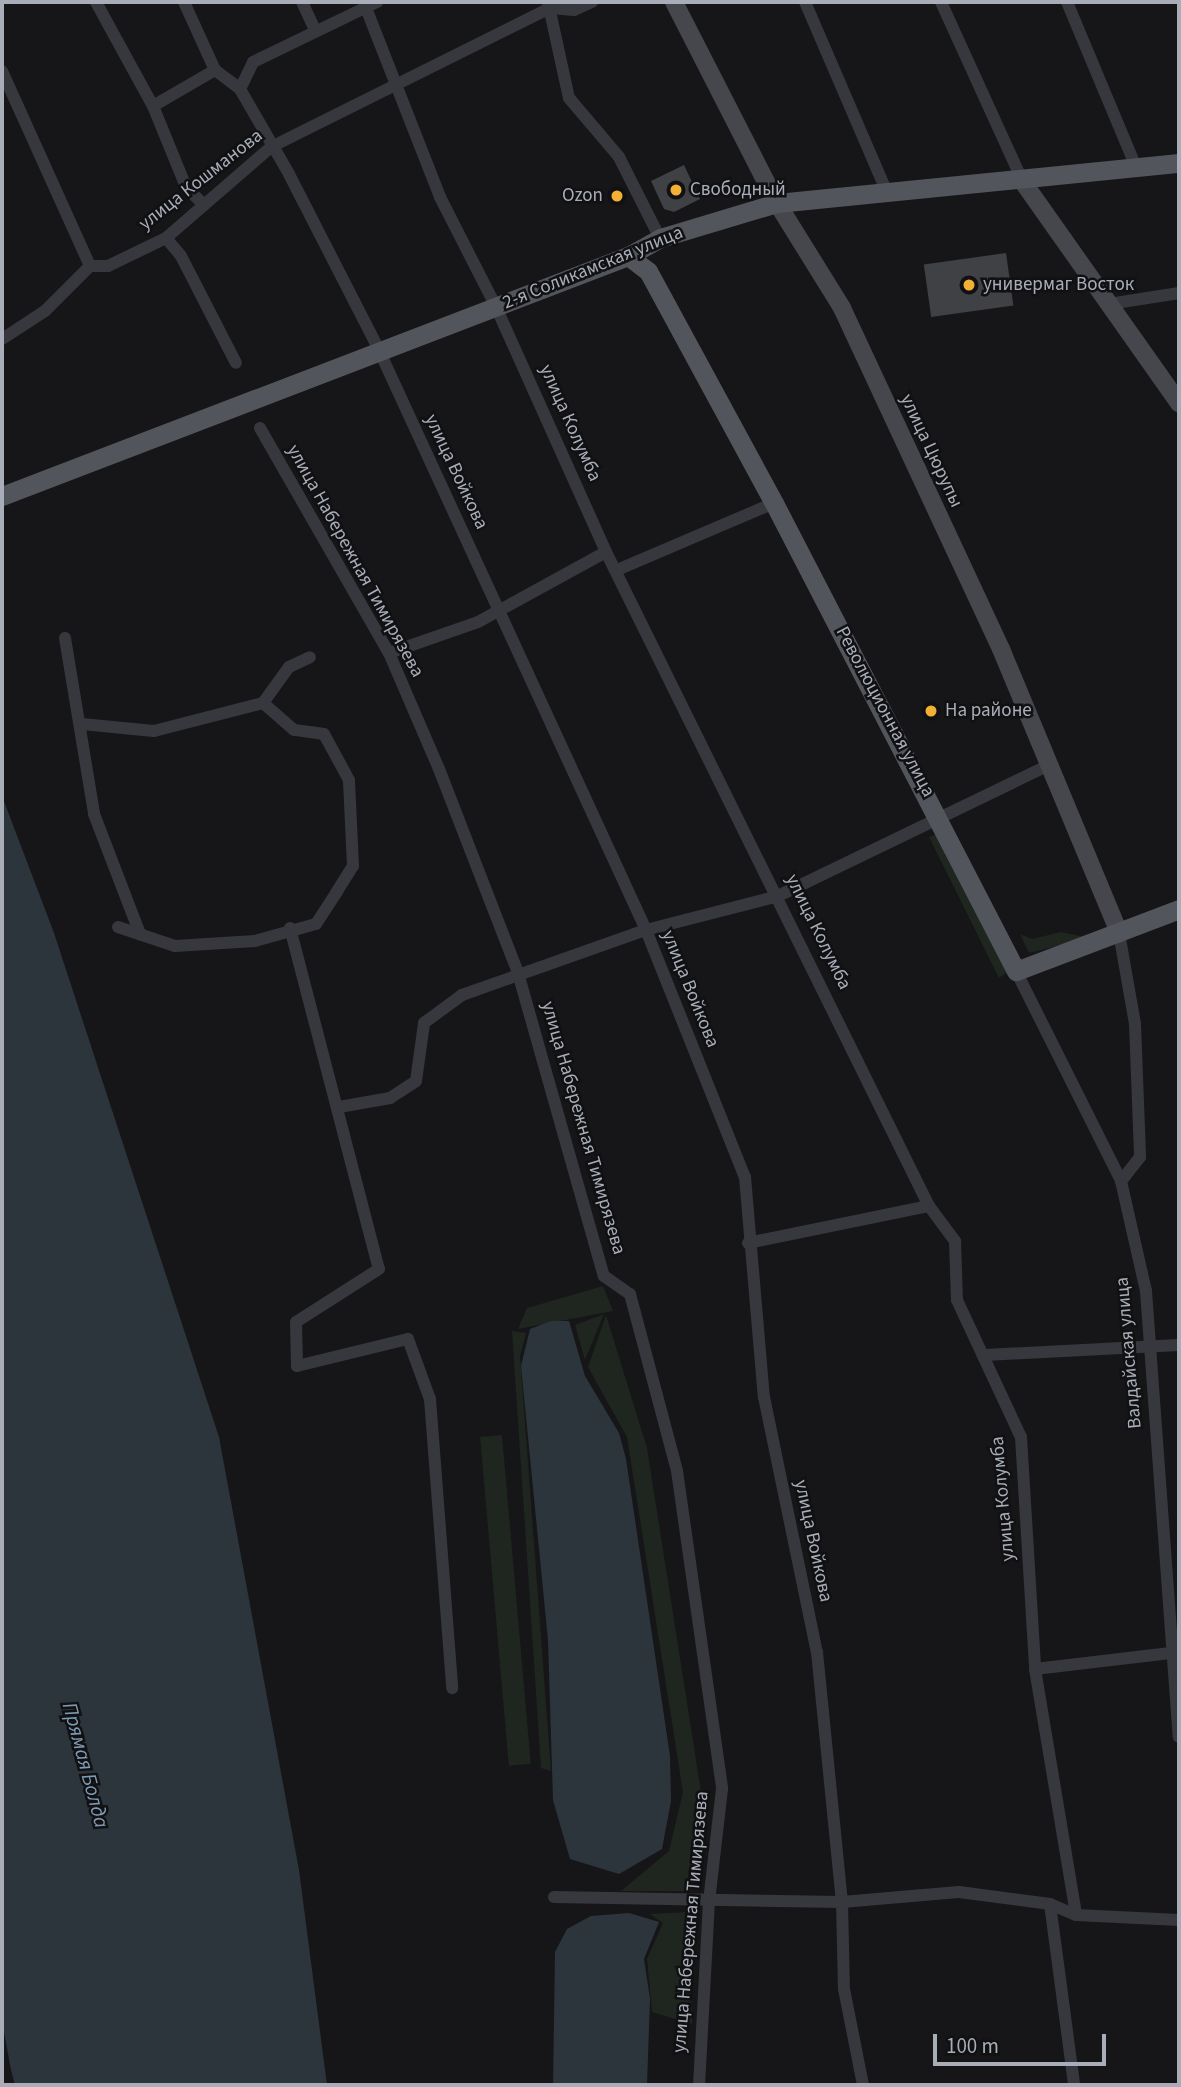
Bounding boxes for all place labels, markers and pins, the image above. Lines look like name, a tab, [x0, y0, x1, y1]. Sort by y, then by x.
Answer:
place label: Свободный	[690, 179, 786, 201]
marker: Свободный	[668, 182, 684, 198]
place label: Ozon	[562, 185, 603, 207]
marker: Ozon	[609, 188, 625, 204]
place label: универмаг Восток	[983, 274, 1134, 296]
marker: универмаг Восток	[961, 277, 977, 293]
place label: На районе	[945, 700, 1032, 722]
marker: На районе	[923, 703, 939, 719]

